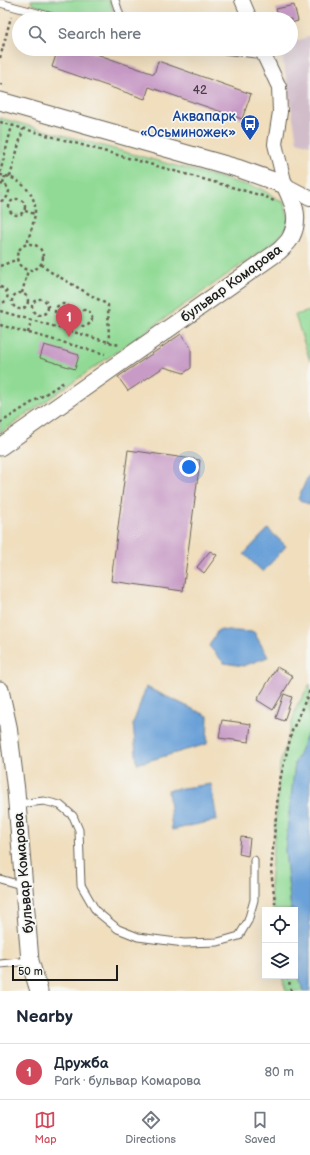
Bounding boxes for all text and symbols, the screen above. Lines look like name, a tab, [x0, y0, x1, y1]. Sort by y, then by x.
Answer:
search box	[12, 12, 298, 56]
icon: search	[26, 23, 48, 45]
text: Search here	[58, 25, 141, 44]
house number: 42	[193, 83, 207, 98]
place label: Аквапарк «Осьминожек»	[140, 108, 237, 141]
bus stop icon: Аквапарк «Осьминожек»	[239, 113, 261, 141]
street label: бульвар Комарова	[177, 241, 286, 326]
pin: 1	[56, 304, 82, 337]
your location	[179, 457, 199, 477]
street label: бульвар Комарова	[10, 811, 37, 934]
map controls	[262, 907, 298, 979]
button: locate	[262, 907, 298, 943]
button: layers	[262, 943, 298, 979]
scale bar	[12, 963, 118, 982]
text: 50 m	[18, 965, 43, 978]
text: Nearby	[16, 1007, 73, 1027]
text: Дружба	[54, 1054, 109, 1073]
text: 1	[26, 1064, 32, 1080]
text: 80 m	[265, 1064, 294, 1080]
text: Park · бульвар Комарова	[54, 1073, 201, 1089]
tab: Map	[34, 1109, 57, 1146]
tab: Directions	[125, 1109, 176, 1146]
tab: Saved	[245, 1109, 276, 1146]

